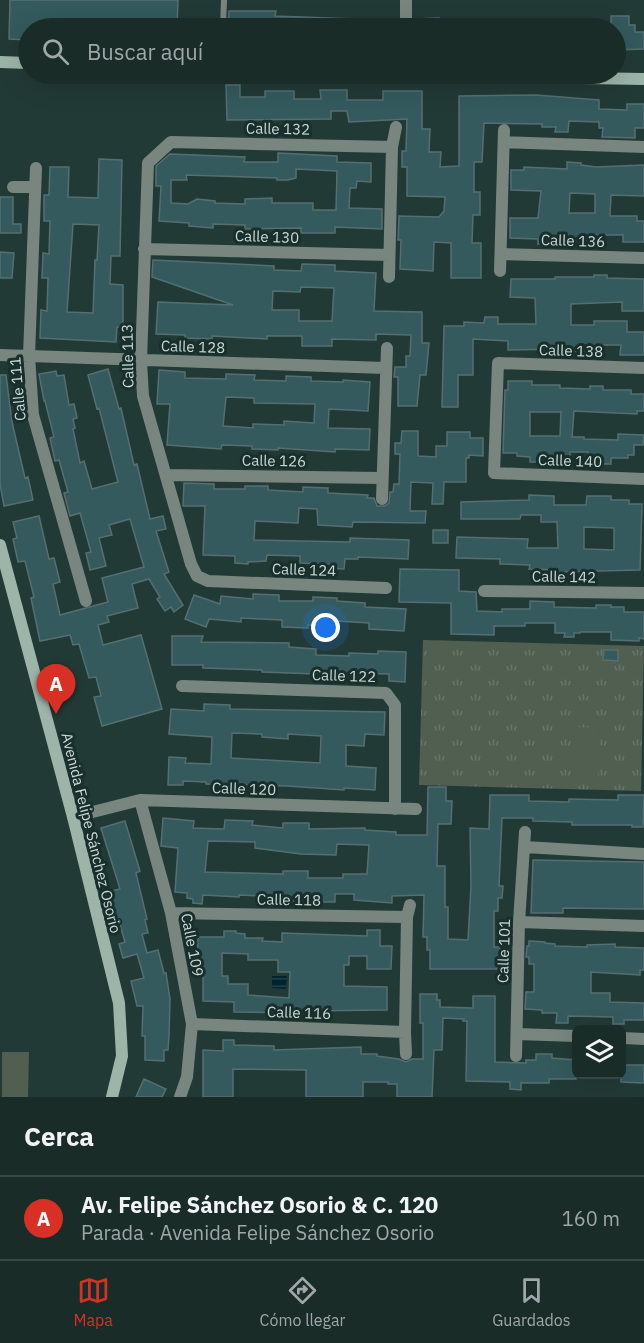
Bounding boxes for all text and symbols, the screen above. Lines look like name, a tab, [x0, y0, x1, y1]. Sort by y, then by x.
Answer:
search box	[18, 18, 626, 84]
icon: search	[39, 35, 72, 68]
text: Buscar aquí	[87, 37, 203, 66]
street label: Calle 132	[246, 118, 310, 139]
street label: Calle 130	[235, 226, 299, 247]
street label: Calle 136	[541, 230, 605, 251]
street label: Calle 113	[117, 324, 138, 388]
street label: Calle 128	[161, 336, 225, 357]
street label: Calle 138	[539, 340, 603, 361]
street label: Calle 111	[5, 356, 30, 422]
street label: Calle 126	[242, 450, 306, 471]
street label: Calle 140	[538, 450, 602, 471]
street label: Calle 124	[272, 559, 336, 580]
street label: Calle 142	[532, 566, 596, 587]
your location	[311, 613, 340, 642]
pin: A	[36, 664, 76, 714]
street label: Calle 122	[312, 665, 376, 686]
street label: Avenida Felipe Sánchez Osorio	[57, 731, 126, 935]
street label: Calle 120	[212, 778, 276, 799]
street label: Calle 118	[257, 889, 321, 910]
street label: Calle 109	[177, 912, 208, 978]
street label: Calle 101	[493, 919, 514, 983]
street label: Calle 116	[267, 1002, 331, 1023]
map controls	[572, 1025, 626, 1079]
button: layers	[572, 1025, 626, 1079]
text: Cerca	[24, 1119, 94, 1153]
text: Av. Felipe Sánchez Osorio & C. 120	[81, 1190, 438, 1219]
text: A	[37, 1205, 50, 1232]
text: 160 m	[562, 1205, 620, 1232]
text: Parada · Avenida Felipe Sánchez Osorio	[81, 1219, 434, 1246]
tab: Mapa	[73, 1274, 113, 1330]
tab: Cómo llegar	[260, 1274, 345, 1330]
tab: Guardados	[492, 1274, 571, 1330]

